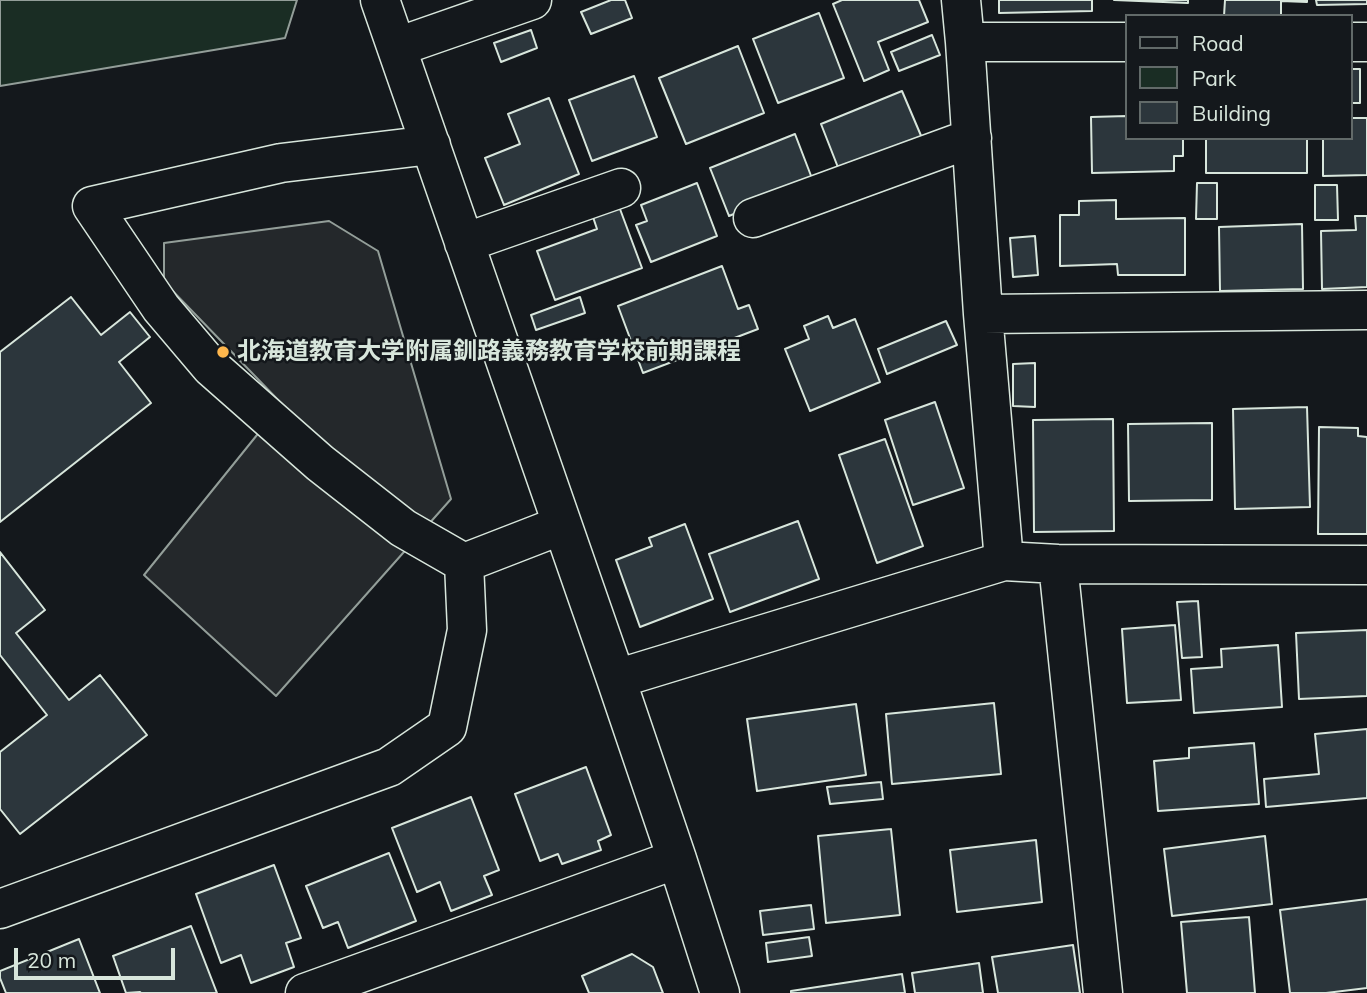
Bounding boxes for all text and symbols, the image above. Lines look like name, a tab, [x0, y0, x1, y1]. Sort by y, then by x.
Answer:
legend	[1126, 14, 1353, 140]
text: Road	[1192, 30, 1243, 56]
text: Park	[1192, 65, 1236, 91]
text: Building	[1192, 100, 1271, 126]
place label: 北海道教育大学附属釧路義務教育学校前期課程	[237, 338, 741, 366]
marker: 北海道教育大学附属釧路義務教育学校前期課程	[215, 344, 231, 360]
scale bar	[18, 934, 178, 978]
text: 20 m	[27, 947, 76, 973]

